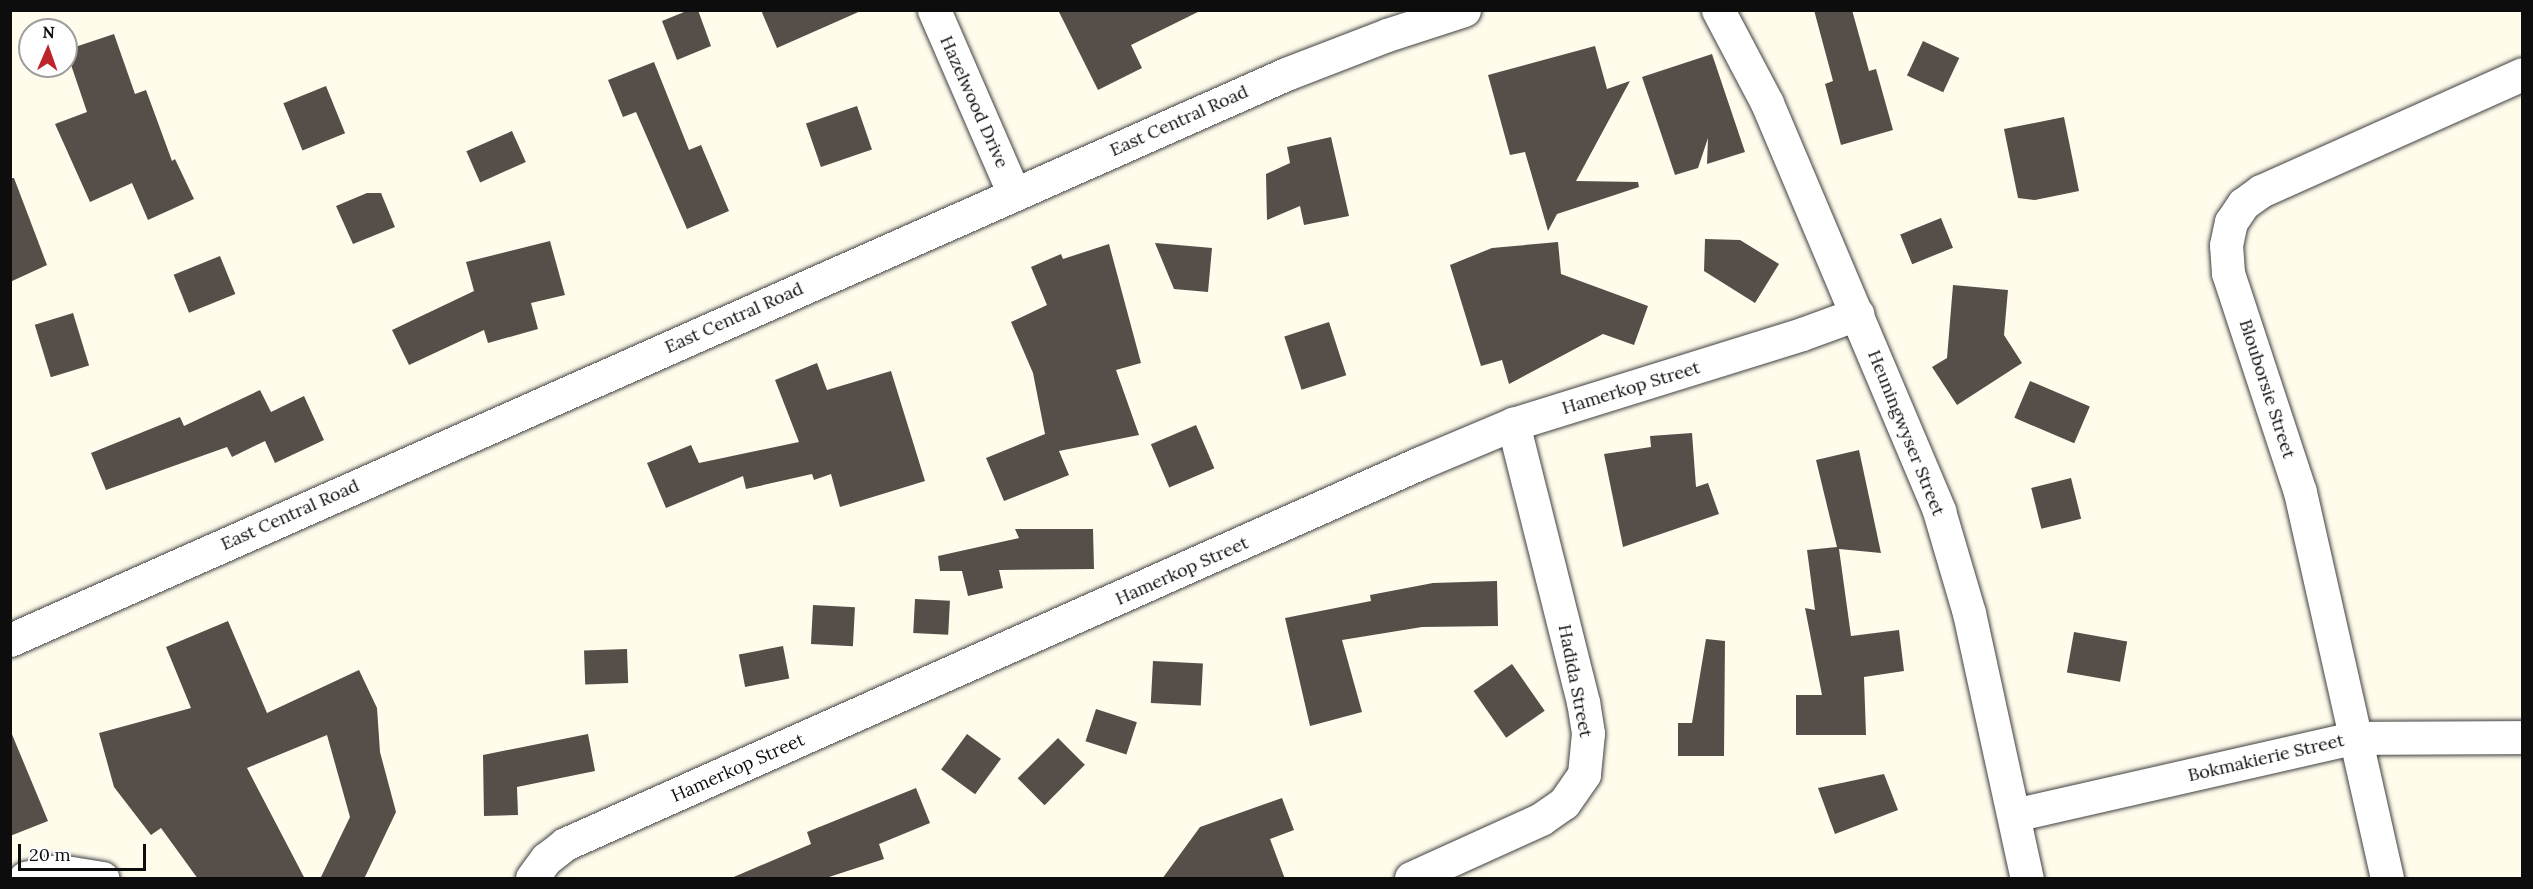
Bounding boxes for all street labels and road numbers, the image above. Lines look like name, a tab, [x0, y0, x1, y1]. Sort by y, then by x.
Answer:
street label: Hazelwood Drive	[935, 32, 1013, 172]
street label: East Central Road	[1107, 81, 1251, 161]
street label: East Central Road	[662, 278, 806, 358]
street label: Blouborsie Street	[2234, 317, 2300, 461]
street label: Heuningwyser Street	[1863, 347, 1949, 519]
street label: Hamerkop Street	[1559, 357, 1703, 419]
street label: East Central Road	[218, 475, 362, 555]
street label: Hamerkop Street	[1112, 532, 1252, 610]
street label: Hadida Street	[1553, 623, 1597, 739]
street label: Hamerkop Street	[668, 729, 808, 807]
street label: Bokmakierie Street	[2186, 730, 2346, 786]

